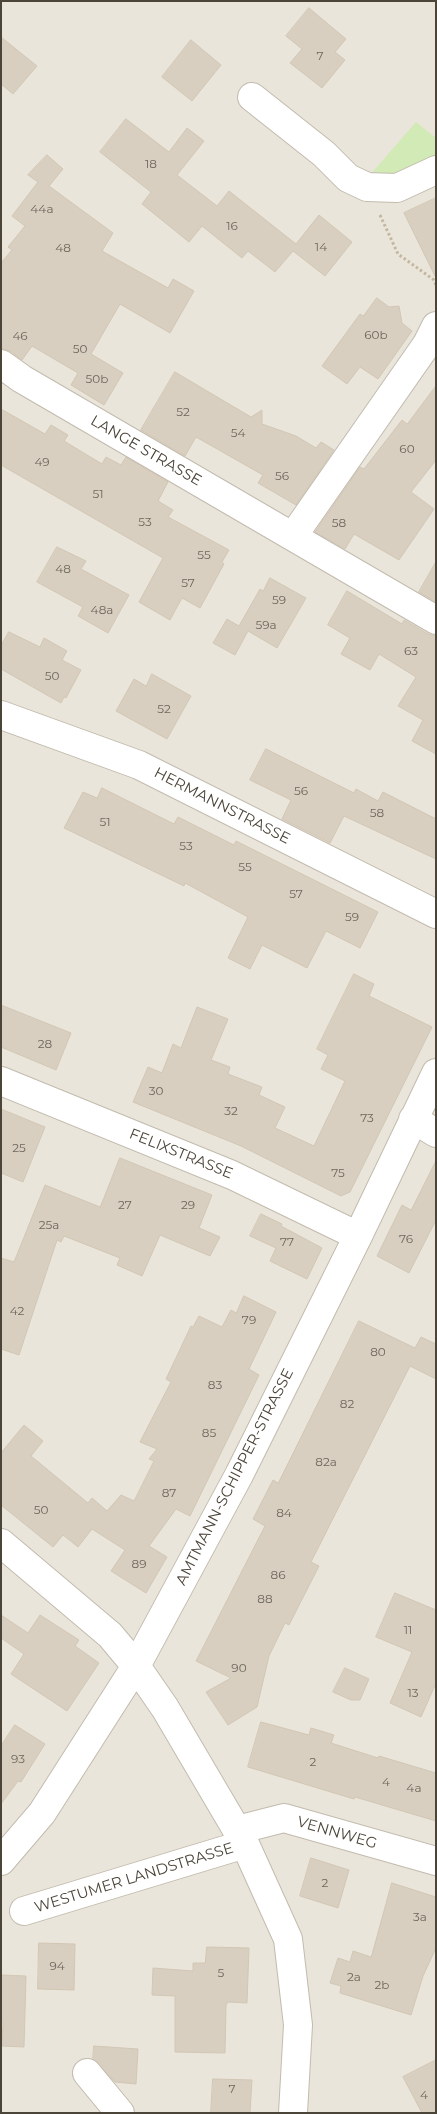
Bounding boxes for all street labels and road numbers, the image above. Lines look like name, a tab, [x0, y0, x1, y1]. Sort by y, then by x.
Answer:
street label: LANGE STRASSE	[87, 412, 205, 490]
street label: HERMANNSTRASSE	[151, 764, 293, 848]
street label: FELIXSTRASSE	[127, 1125, 235, 1183]
street label: AMTMANN-SCHIPPER-STRASSE	[172, 1366, 298, 1588]
street label: VENNWEG	[295, 1813, 379, 1853]
street label: WESTUMER LANDSTRASSE	[32, 1839, 236, 1917]

